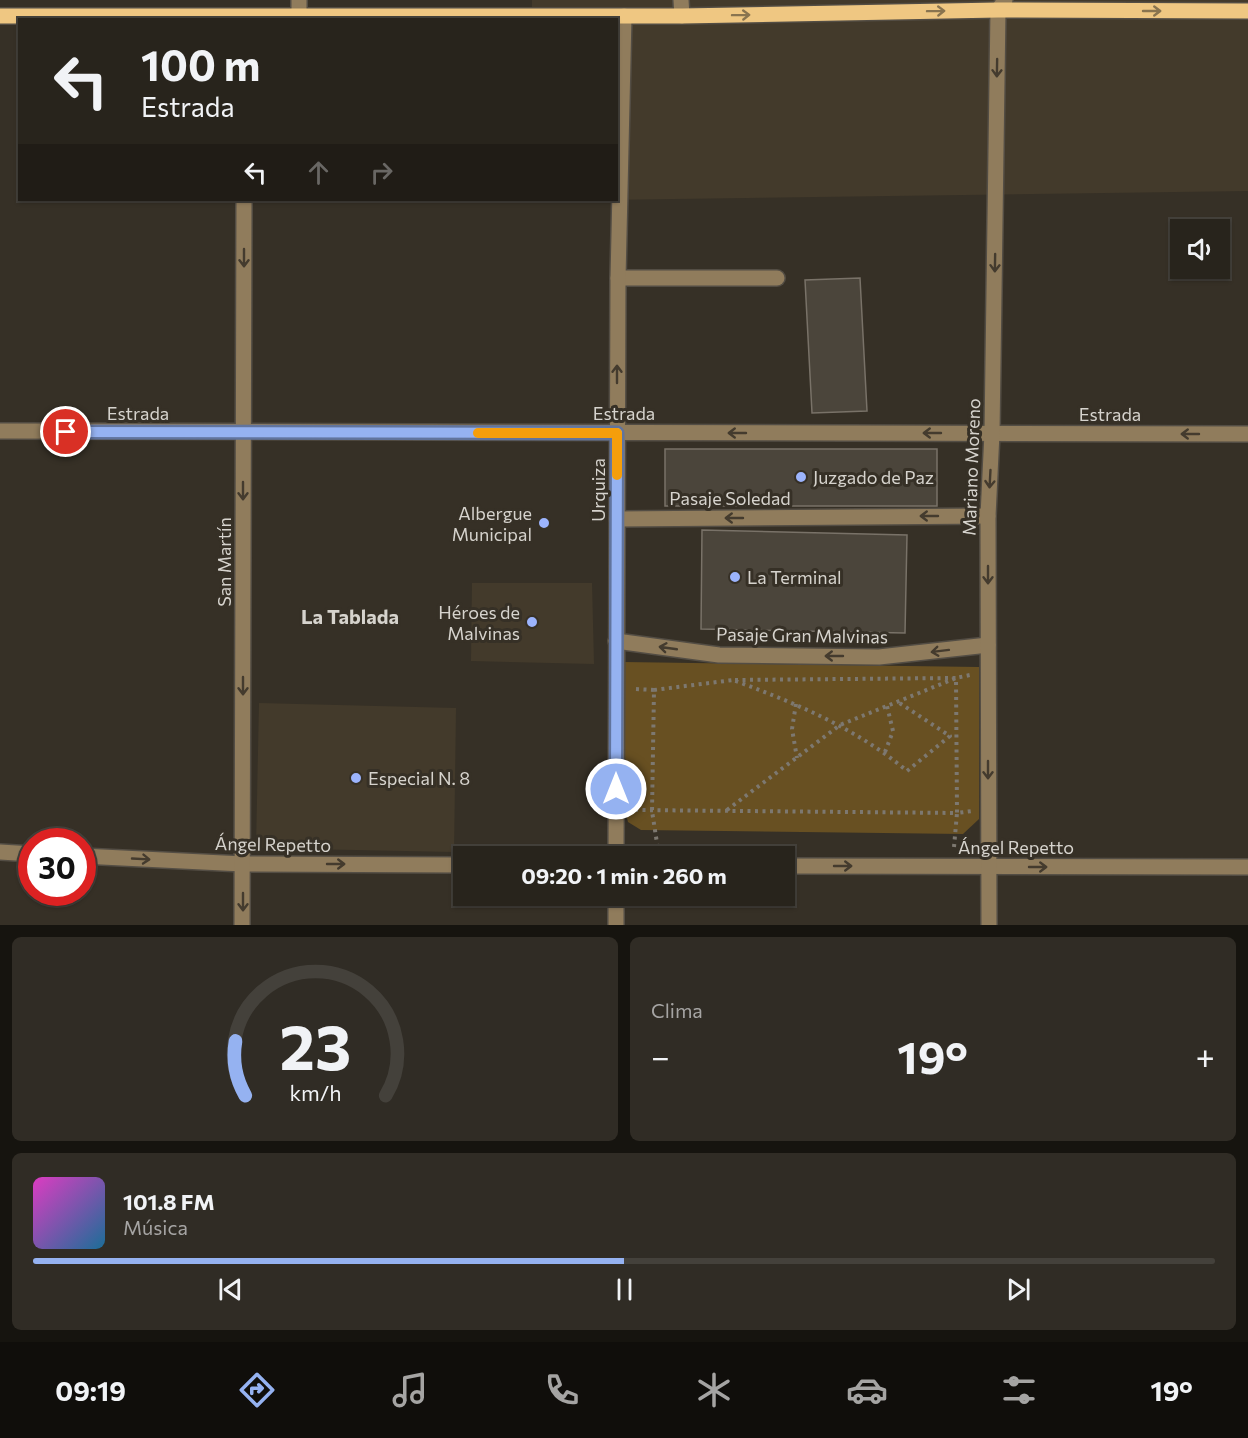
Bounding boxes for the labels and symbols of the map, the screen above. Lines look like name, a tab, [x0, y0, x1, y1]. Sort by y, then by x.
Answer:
one-way arrow	[925, 5, 945, 17]
one-way arrow	[1141, 5, 1161, 17]
one-way arrow	[730, 9, 750, 21]
one-way arrow	[991, 58, 1003, 78]
one-way arrow	[238, 247, 250, 267]
one-way arrow	[989, 253, 1000, 273]
one-way arrow	[611, 365, 623, 385]
street label: Mariano Moreno	[958, 398, 984, 536]
street label: Estrada	[107, 402, 169, 424]
street label: Estrada	[593, 402, 655, 424]
street label: Estrada	[1079, 403, 1141, 425]
pin	[40, 406, 91, 457]
one-way arrow	[727, 427, 747, 439]
one-way arrow	[922, 427, 942, 439]
one-way arrow	[1180, 428, 1200, 440]
street label: Urquiza	[587, 458, 609, 522]
place label: Juzgado de Paz	[813, 466, 934, 488]
one-way arrow	[984, 469, 995, 489]
marker: Juzgado de Paz	[794, 470, 808, 484]
one-way arrow	[237, 481, 249, 501]
street label: Pasaje Soledad	[669, 487, 791, 509]
place label: Albergue Municipal	[452, 502, 532, 545]
one-way arrow	[920, 511, 940, 522]
one-way arrow	[725, 512, 745, 524]
marker: Albergue Municipal	[537, 516, 551, 530]
street label: San Martín	[213, 517, 235, 607]
one-way arrow	[982, 564, 994, 584]
place label: La Terminal	[747, 566, 842, 588]
marker: La Terminal	[728, 570, 742, 584]
place label: Héroes de Malvinas	[438, 601, 520, 644]
district label: La Tablada	[301, 604, 399, 628]
marker: Héroes de Malvinas	[525, 615, 539, 629]
street label: Pasaje Gran Malvinas	[716, 623, 888, 647]
one-way arrow	[658, 642, 678, 653]
one-way arrow	[931, 646, 951, 657]
one-way arrow	[824, 650, 844, 662]
one-way arrow	[237, 676, 249, 696]
position arrow	[584, 757, 648, 821]
one-way arrow	[982, 759, 994, 779]
place label: Especial N. 8	[368, 767, 470, 789]
marker: Especial N. 8	[349, 771, 363, 785]
speed limit sign: 30	[18, 828, 96, 906]
street label: Ángel Repetto	[215, 832, 331, 856]
street label: Ángel Repetto	[958, 836, 1074, 858]
one-way arrow	[130, 854, 150, 865]
one-way arrow	[325, 858, 345, 870]
one-way arrow	[832, 860, 852, 872]
one-way arrow	[1027, 861, 1047, 873]
one-way arrow	[237, 892, 248, 912]

